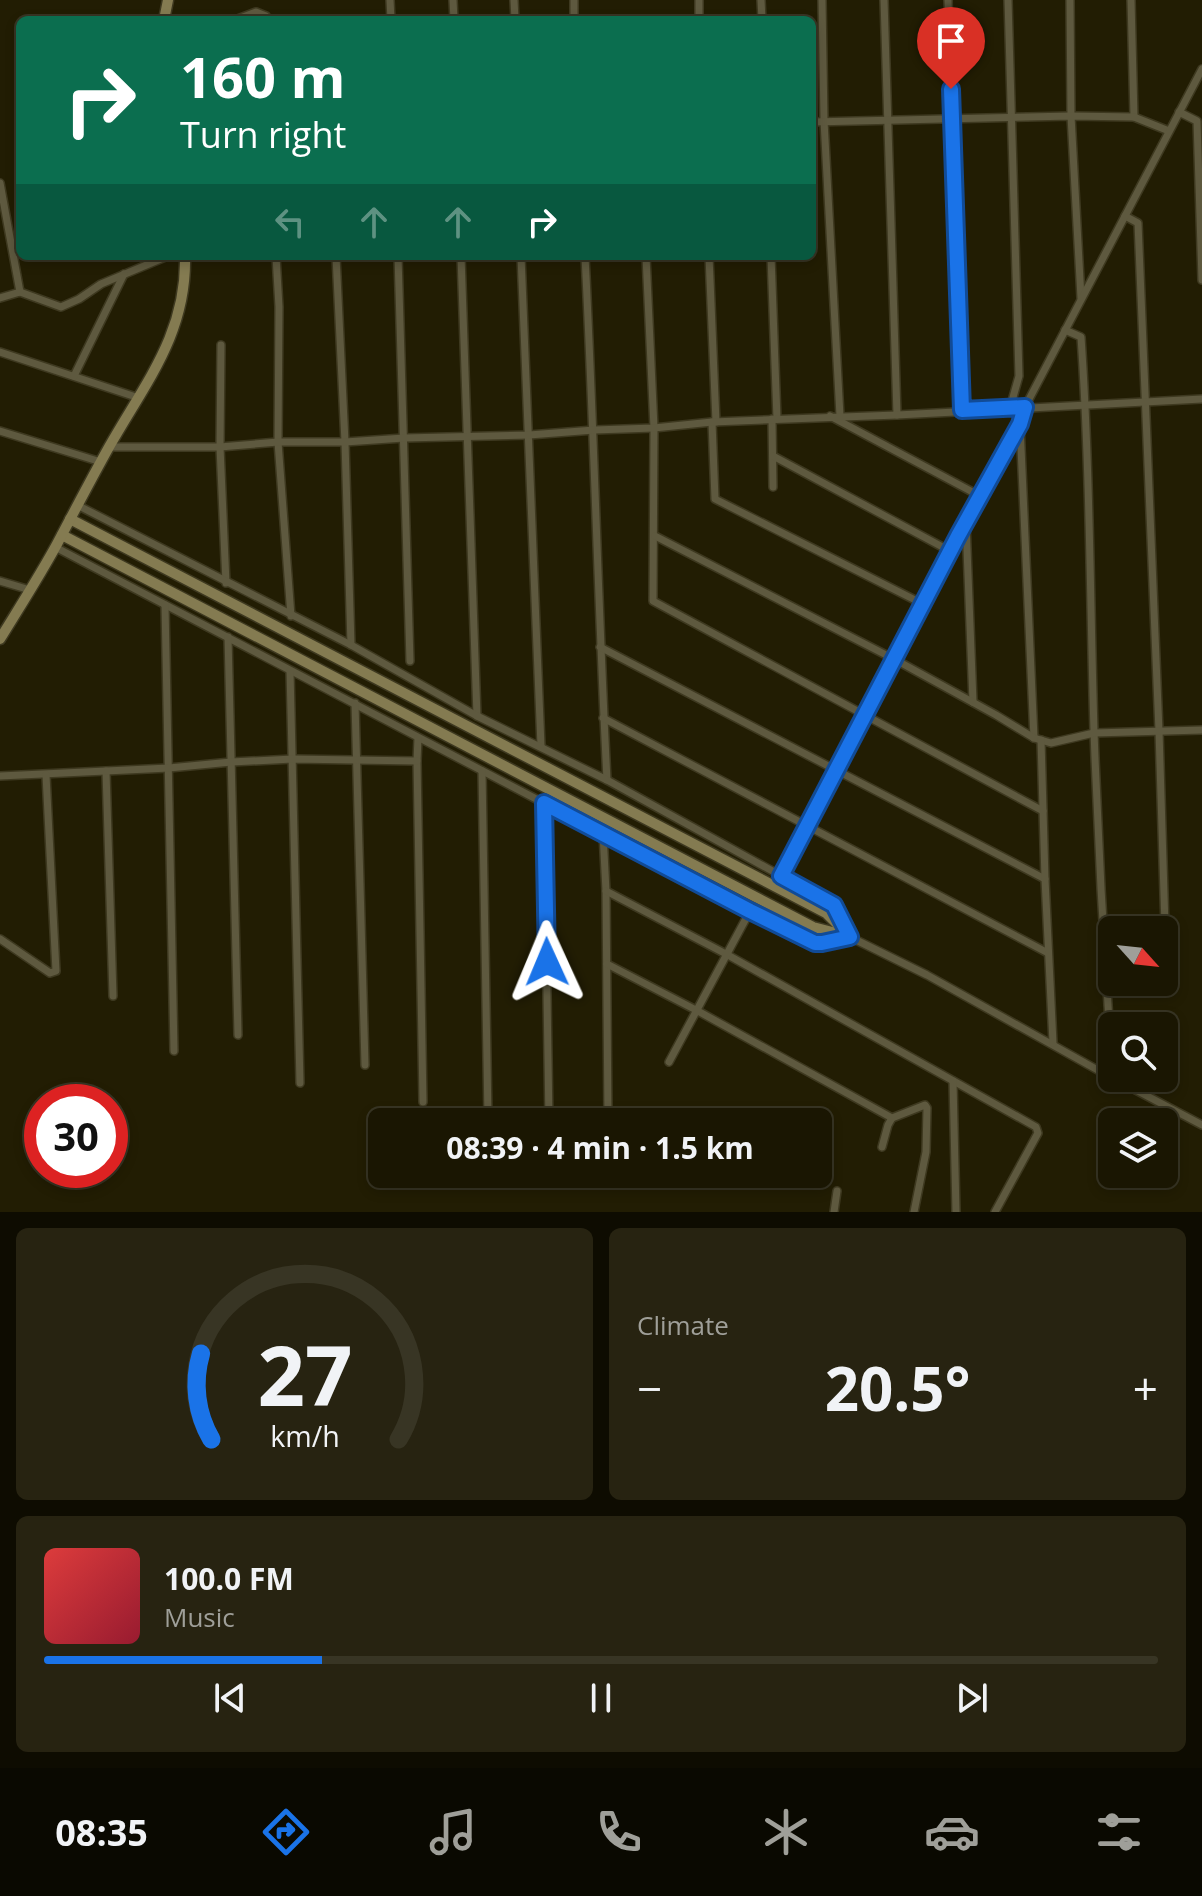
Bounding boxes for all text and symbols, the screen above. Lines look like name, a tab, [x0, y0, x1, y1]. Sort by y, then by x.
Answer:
pin	[917, 7, 985, 89]
icon: arrive	[929, 19, 973, 63]
text: 160 m	[180, 38, 346, 114]
icon: right	[48, 48, 152, 152]
text: Turn right	[180, 110, 346, 159]
icon: left	[268, 200, 312, 244]
icon: ahead	[352, 200, 396, 244]
icon: ahead	[436, 200, 480, 244]
icon: right	[520, 200, 564, 244]
north arrow	[1098, 916, 1178, 996]
map controls	[1098, 916, 1178, 1188]
position arrow	[505, 920, 589, 1004]
button: search	[1098, 1012, 1178, 1092]
speed limit sign: 30	[24, 1084, 128, 1188]
button: layers	[1098, 1108, 1178, 1188]
text: 08:39 · 4 min · 1.5 km	[446, 1127, 754, 1168]
text: Climate	[637, 1307, 729, 1343]
text: 27	[257, 1317, 352, 1430]
text: 20.5°	[825, 1347, 970, 1429]
text: −	[637, 1358, 662, 1418]
text: +	[1133, 1358, 1158, 1418]
text: km/h	[270, 1416, 339, 1455]
text: 100.0 FM	[164, 1558, 294, 1599]
text: Music	[164, 1599, 235, 1635]
icon: previous	[208, 1676, 252, 1720]
icon: pause	[579, 1676, 623, 1720]
icon: next	[950, 1676, 994, 1720]
icon: directions	[258, 1804, 314, 1860]
icon: music	[425, 1804, 481, 1860]
icon: phone	[591, 1804, 647, 1860]
icon: climate	[758, 1804, 814, 1860]
icon: car	[924, 1804, 980, 1860]
icon: filters	[1091, 1804, 1147, 1860]
text: 08:35	[55, 1808, 148, 1857]

